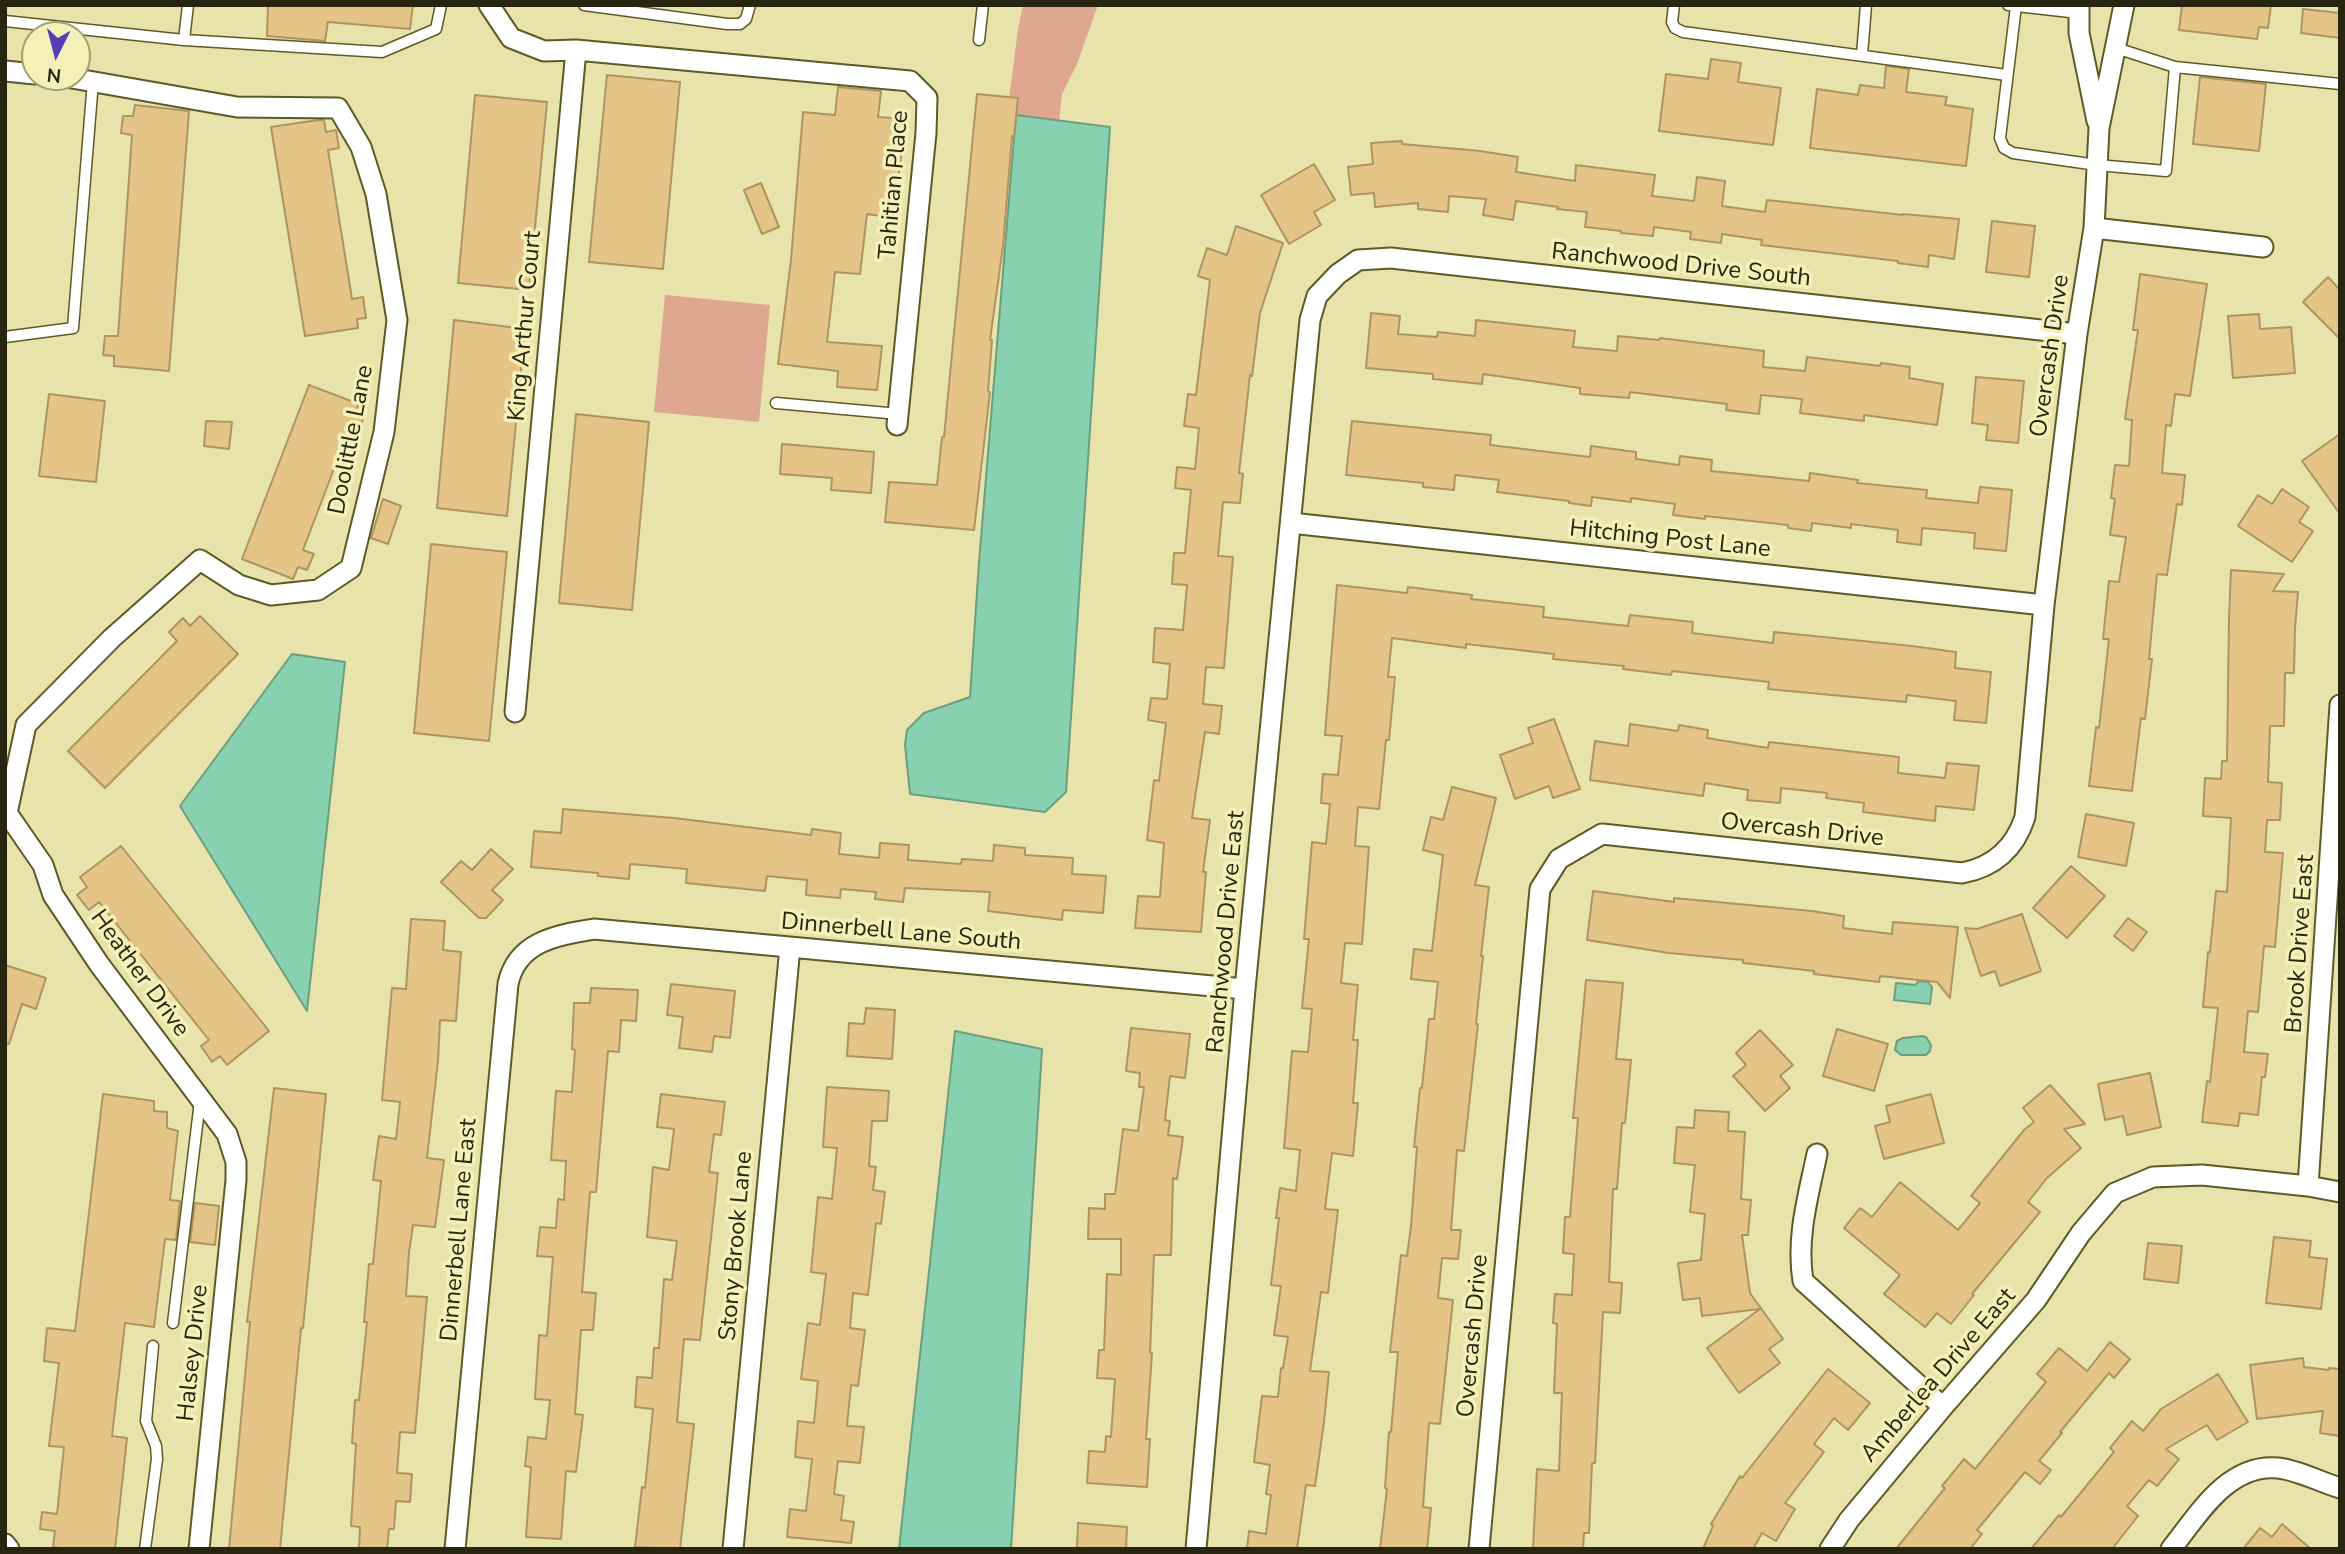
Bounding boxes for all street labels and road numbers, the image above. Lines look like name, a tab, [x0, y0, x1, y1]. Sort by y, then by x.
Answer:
street label: Tahitian Place	[874, 109, 916, 261]
street label: King Arthur Court	[503, 230, 549, 422]
street label: Ranchwood Drive South	[1550, 238, 1812, 294]
street label: Overcash Drive	[2025, 273, 2077, 439]
street label: Doolittle Lane	[323, 363, 381, 517]
street label: Hitching Post Lane	[1568, 515, 1772, 565]
street label: Overcash Drive	[1719, 808, 1885, 854]
street label: Ranchwood Drive East	[1202, 810, 1252, 1054]
street label: Brook Drive East	[2280, 854, 2322, 1034]
street label: Heather Drive	[83, 905, 195, 1043]
street label: Dinnerbell Lane South	[780, 908, 1022, 958]
street label: Dinnerbell Lane East	[436, 1117, 484, 1343]
street label: Stony Brook Lane	[714, 1150, 760, 1342]
street label: Overcash Drive	[1453, 1253, 1495, 1419]
street label: Halsey Drive	[172, 1283, 216, 1423]
street label: Amberlea Drive East	[1855, 1283, 2023, 1469]

